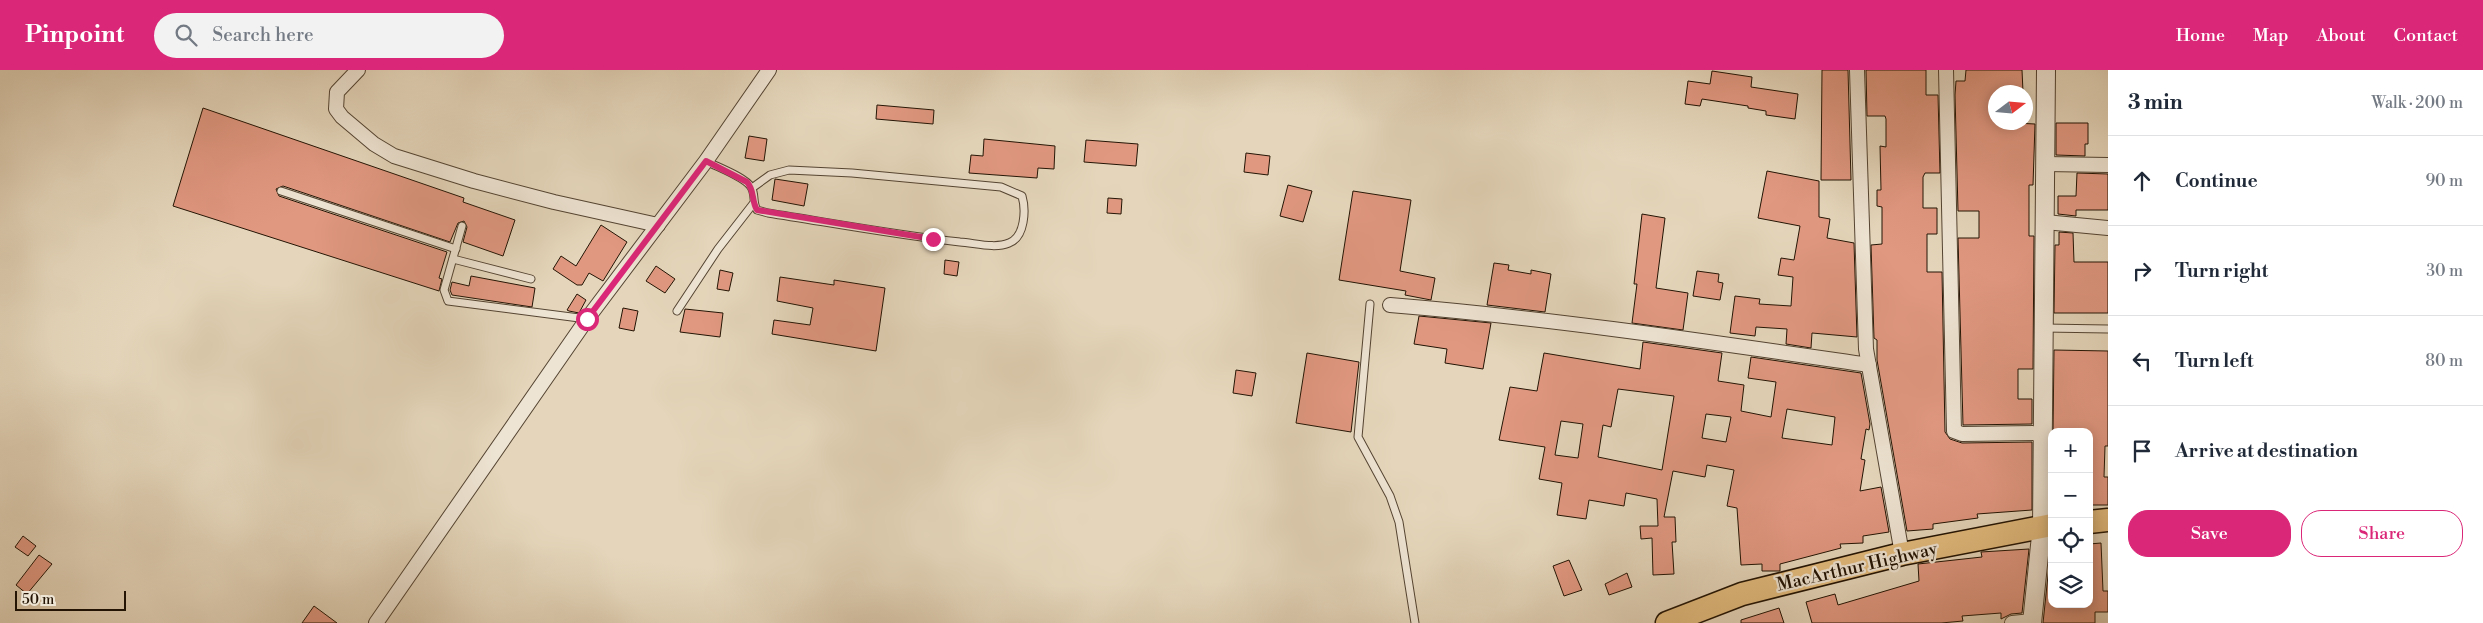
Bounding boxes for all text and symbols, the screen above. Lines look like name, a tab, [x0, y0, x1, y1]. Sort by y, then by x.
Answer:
search box	[154, 13, 504, 58]
text: Pinpoint	[25, 20, 124, 50]
icon: search	[172, 21, 200, 49]
text: Search here	[212, 23, 314, 47]
text: Home	[2176, 24, 2225, 47]
text: Map	[2253, 24, 2289, 47]
text: About	[2317, 24, 2366, 47]
text: Contact	[2394, 24, 2458, 47]
north arrow	[1988, 85, 2033, 130]
text: 3 min	[2128, 90, 2183, 116]
text: Walk · 200 m	[2371, 93, 2463, 113]
icon: ahead	[2128, 167, 2156, 195]
text: Continue	[2175, 169, 2258, 193]
text: 90 m	[2425, 171, 2463, 191]
route end	[922, 228, 945, 251]
icon: right	[2128, 257, 2156, 285]
text: Turn right	[2175, 259, 2268, 283]
text: 30 m	[2426, 261, 2463, 281]
route start	[576, 308, 599, 331]
icon: left	[2128, 347, 2156, 375]
text: Turn left	[2175, 349, 2254, 373]
text: 80 m	[2425, 351, 2463, 371]
map controls	[2048, 428, 2093, 608]
button: +	[2048, 428, 2093, 473]
icon: arrive	[2128, 437, 2156, 465]
text: Arrive at destination	[2175, 439, 2358, 463]
button: −	[2048, 473, 2093, 518]
button: Save	[2128, 510, 2291, 557]
button: Share	[2301, 510, 2463, 557]
button: locate	[2048, 518, 2093, 563]
street label: MacArthur Highway	[1774, 537, 1940, 597]
button: layers	[2048, 563, 2093, 608]
scale bar	[15, 588, 126, 611]
text: 50 m	[22, 591, 54, 609]

